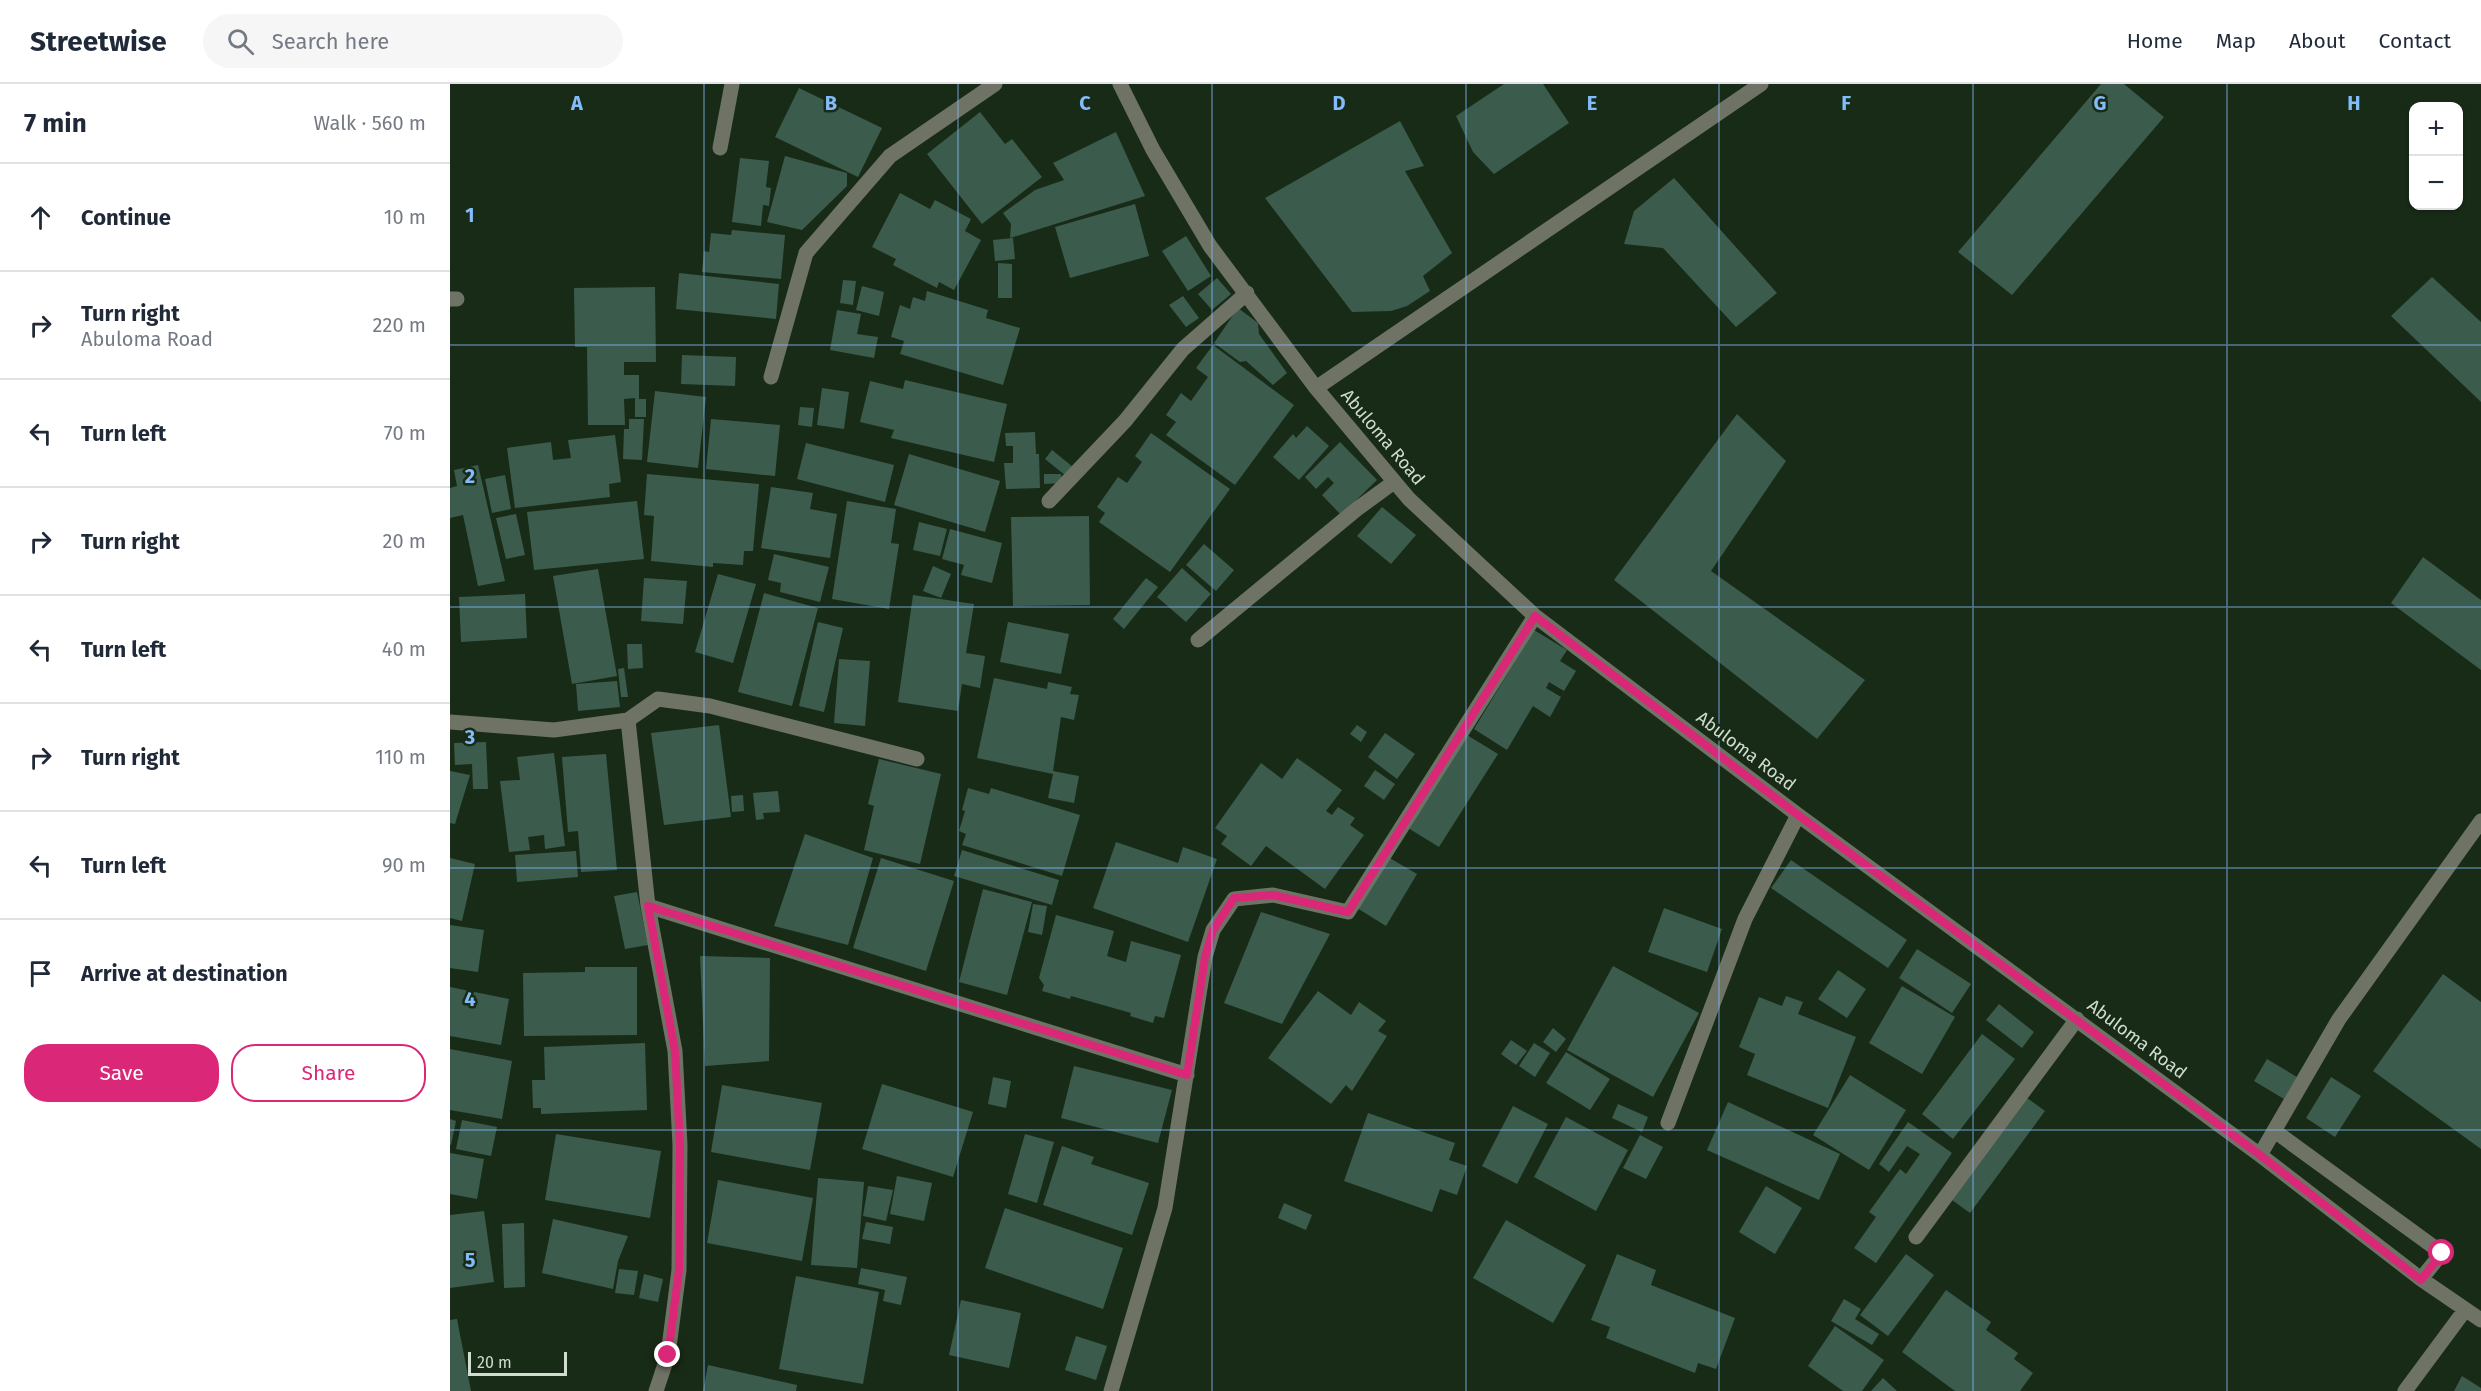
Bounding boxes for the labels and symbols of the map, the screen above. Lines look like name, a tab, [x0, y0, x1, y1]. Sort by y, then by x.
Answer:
text: A	[570, 91, 584, 115]
text: B	[825, 91, 837, 115]
text: C	[1079, 91, 1091, 115]
text: D	[1332, 91, 1346, 115]
text: E	[1587, 91, 1597, 115]
text: F	[1841, 91, 1851, 115]
text: G	[2094, 91, 2106, 115]
text: H	[2347, 91, 2361, 115]
text: 1	[465, 203, 475, 227]
street label: Abuloma Road	[1336, 384, 1430, 490]
text: 2	[465, 464, 475, 488]
street label: Abuloma Road	[1692, 707, 1800, 795]
text: 3	[464, 725, 475, 749]
text: 4	[464, 987, 476, 1011]
street label: Abuloma Road	[2083, 995, 2191, 1083]
route start	[2428, 1239, 2454, 1265]
text: 5	[465, 1248, 476, 1272]
route end	[654, 1341, 680, 1367]
scale bar	[468, 1349, 567, 1376]

